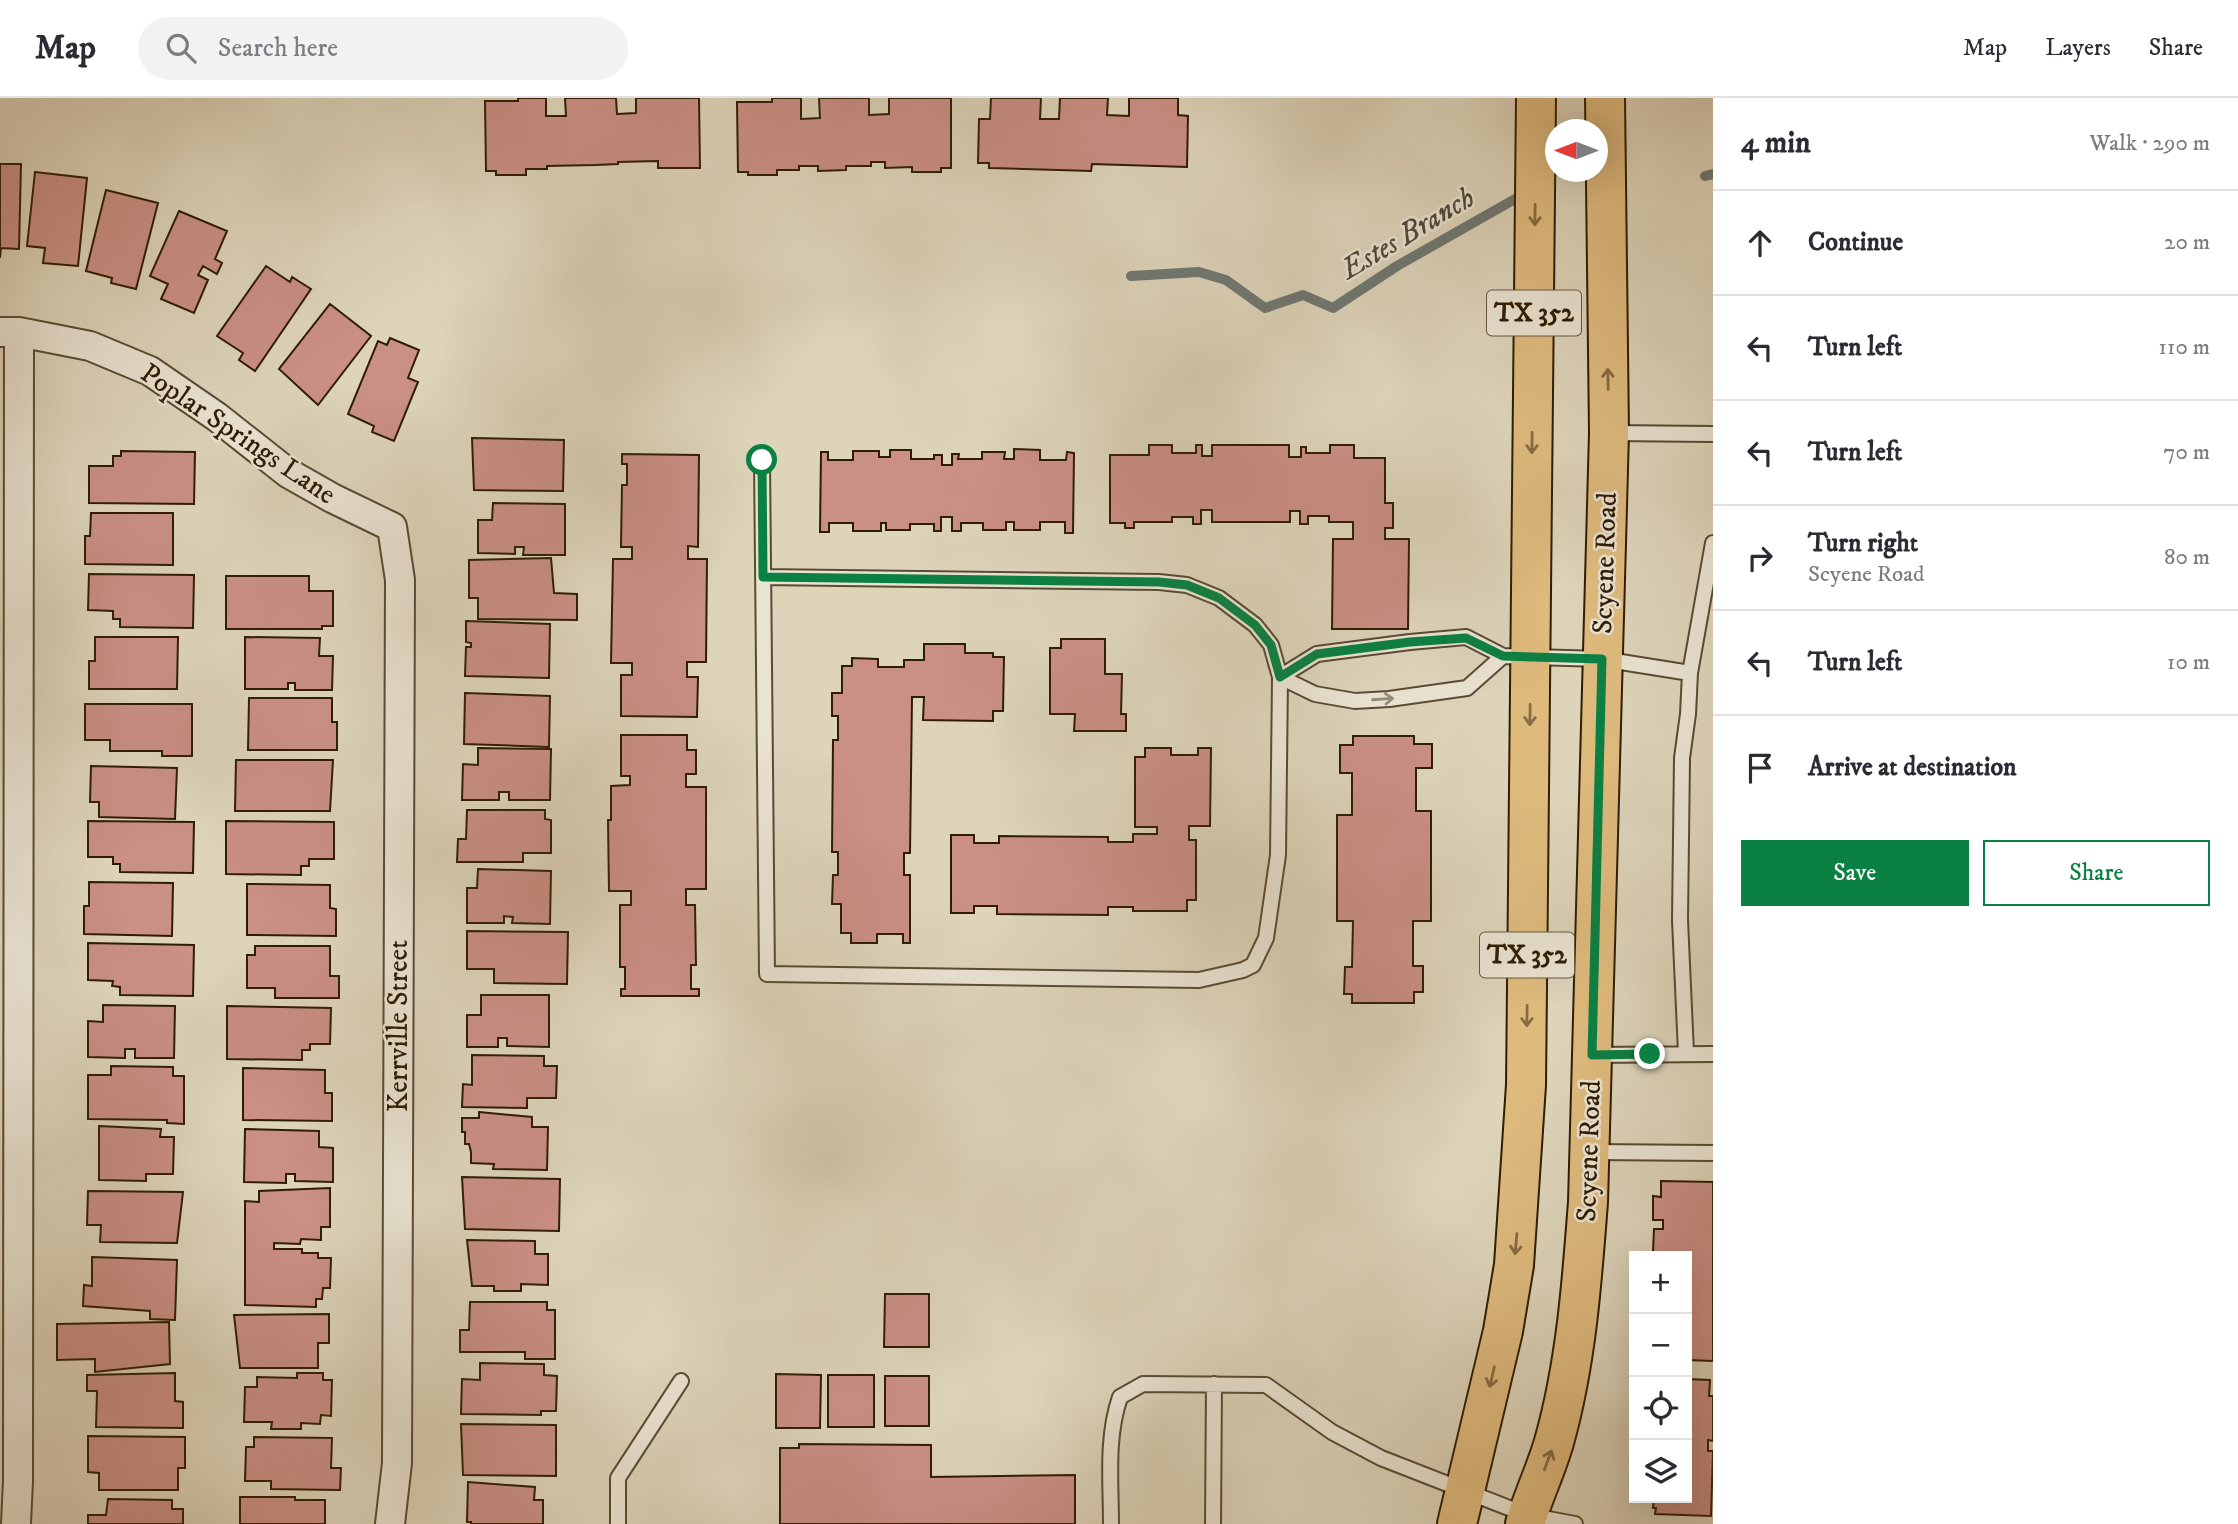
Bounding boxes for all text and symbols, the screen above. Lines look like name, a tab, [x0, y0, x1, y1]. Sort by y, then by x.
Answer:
search box	[138, 17, 628, 80]
text: Map	[35, 28, 96, 69]
icon: search	[162, 29, 200, 67]
text: Search here	[218, 32, 338, 65]
text: Map	[1963, 33, 2007, 63]
text: Layers	[2045, 33, 2111, 63]
text: Share	[2149, 33, 2203, 63]
north arrow	[1545, 119, 1608, 182]
text: 4 min	[1741, 125, 1811, 162]
text: Walk · 290 m	[2089, 129, 2210, 158]
water label: Estes Branch	[1333, 180, 1482, 289]
one-way arrow	[1528, 203, 1542, 226]
icon: ahead	[1741, 224, 1779, 262]
text: Continue	[1808, 226, 1903, 259]
text: 20 m	[2164, 228, 2210, 257]
road number: TX 352	[1487, 290, 1581, 336]
icon: left	[1741, 329, 1779, 367]
text: Turn left	[1808, 331, 1902, 364]
text: 110 m	[2159, 333, 2210, 362]
street label: Poplar Springs Lane	[134, 356, 342, 512]
one-way arrow	[1601, 368, 1615, 391]
one-way arrow	[1525, 431, 1539, 454]
icon: left	[1741, 434, 1779, 472]
text: Turn left	[1808, 436, 1902, 469]
text: 70 m	[2163, 438, 2210, 467]
route start	[746, 444, 777, 475]
street label: Scyene Road	[1585, 492, 1625, 634]
text: Turn right	[1808, 527, 1918, 560]
icon: right	[1741, 539, 1779, 577]
text: 80 m	[2164, 543, 2210, 572]
text: Scyene Road	[1808, 560, 1924, 589]
icon: left	[1741, 644, 1779, 682]
text: Turn left	[1808, 646, 1902, 679]
text: 10 m	[2167, 648, 2210, 677]
one-way arrow	[1371, 693, 1394, 706]
one-way arrow	[1523, 704, 1537, 727]
icon: arrive	[1741, 749, 1779, 787]
text: Arrive at destination	[1808, 751, 2017, 784]
button: Save	[1741, 840, 1969, 906]
button: Share	[1983, 840, 2210, 906]
road number: TX 352	[1480, 932, 1574, 978]
street label: Kerrville Street	[381, 940, 416, 1112]
one-way arrow	[1520, 1005, 1533, 1028]
route end	[1634, 1038, 1665, 1069]
street label: Scyene Road	[1569, 1080, 1609, 1222]
one-way arrow	[1509, 1232, 1522, 1254]
map controls	[1629, 1251, 1692, 1503]
button: +	[1629, 1251, 1692, 1314]
button: −	[1629, 1314, 1692, 1377]
one-way arrow	[1485, 1365, 1498, 1388]
button: locate	[1629, 1377, 1692, 1440]
button: layers	[1629, 1440, 1692, 1503]
one-way arrow	[1542, 1449, 1555, 1471]

